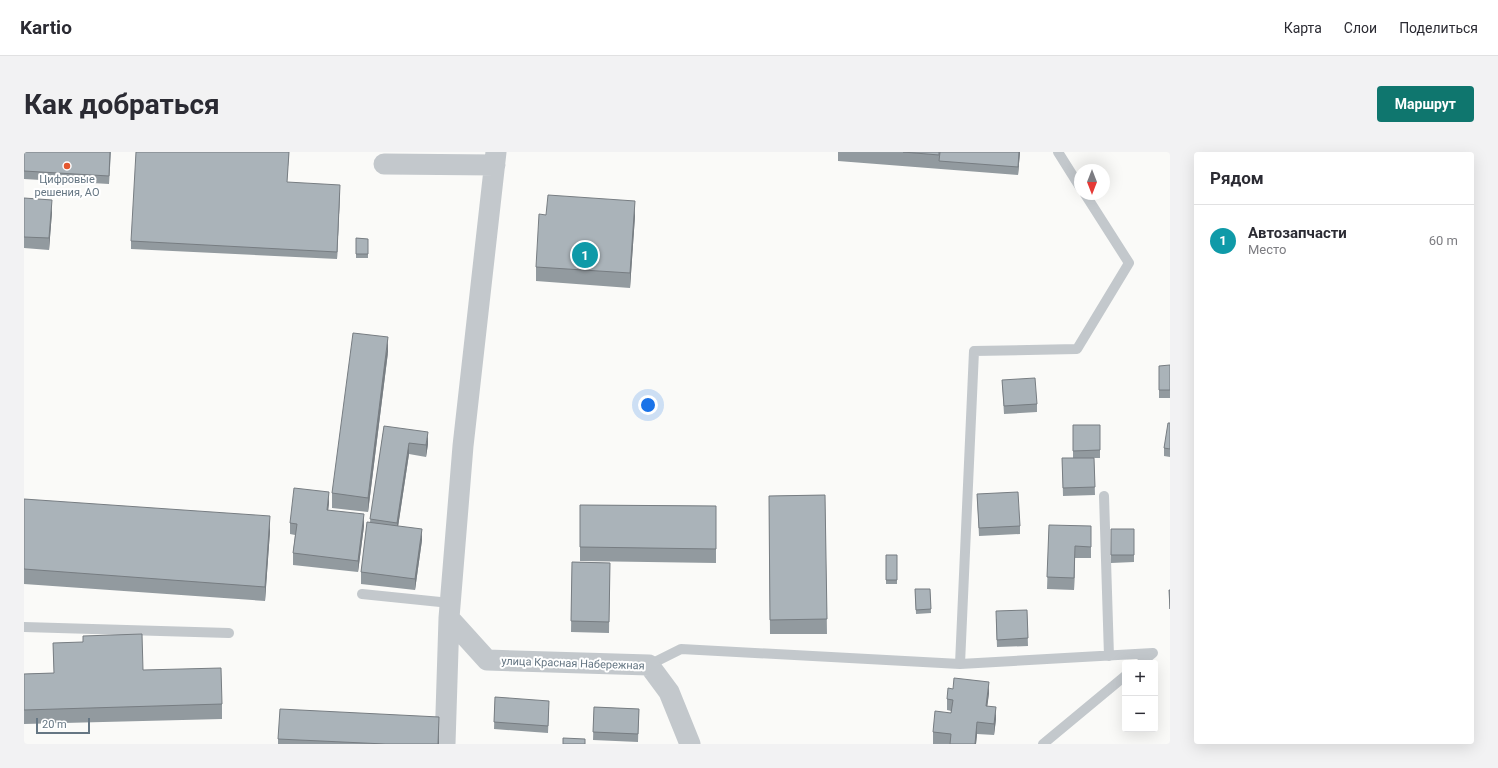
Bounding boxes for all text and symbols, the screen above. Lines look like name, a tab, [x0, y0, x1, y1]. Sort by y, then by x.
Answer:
text: Kartio	[20, 16, 72, 39]
text: Карта	[1284, 20, 1322, 36]
text: Слои	[1344, 20, 1377, 36]
text: Поделиться	[1399, 20, 1478, 36]
button: Маршрут	[1377, 86, 1474, 122]
text: Как добраться	[24, 88, 220, 121]
marker: Цифровые решения, АО	[62, 161, 72, 171]
north arrow	[1074, 164, 1110, 200]
text: Рядом	[1210, 168, 1264, 188]
place label: Цифровые решения, АО	[34, 173, 100, 199]
text: Автозапчасти	[1248, 224, 1347, 242]
text: 1	[1219, 233, 1227, 248]
text: 60 m	[1429, 233, 1458, 248]
pin: 1	[572, 240, 598, 270]
text: Место	[1248, 242, 1286, 257]
your location	[638, 395, 658, 415]
street label: улица Красная Набережная	[501, 655, 645, 672]
map controls	[1122, 660, 1158, 732]
button: +	[1122, 660, 1158, 696]
button: −	[1122, 696, 1158, 732]
scale bar	[36, 716, 90, 735]
text: 20 m	[42, 718, 67, 731]

